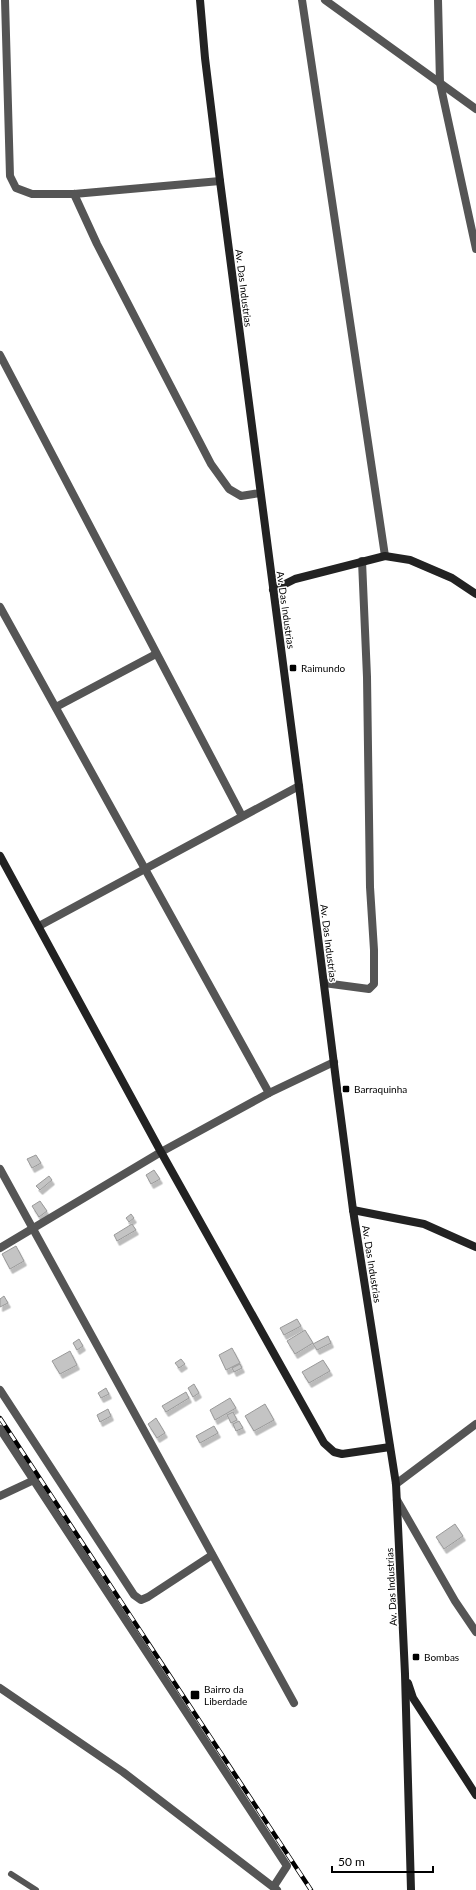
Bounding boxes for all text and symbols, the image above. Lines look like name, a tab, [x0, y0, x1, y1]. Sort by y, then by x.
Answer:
street label: Av. Das Industrias	[233, 248, 255, 328]
street label: Av. Das Industrias	[275, 570, 297, 650]
place label: Raimundo	[301, 662, 346, 674]
marker: Raimundo	[288, 663, 298, 673]
street label: Av. Das Industrias	[318, 903, 340, 983]
place label: Barraquinha	[354, 1083, 407, 1095]
marker: Barraquinha	[341, 1084, 351, 1094]
street label: Av. Das Industrias	[360, 1224, 384, 1304]
street label: Av. Das Industrias	[383, 1548, 399, 1626]
place label: Bombas	[424, 1651, 459, 1663]
marker: Bombas	[411, 1652, 421, 1662]
place label: Bairro da Liberdade	[204, 1683, 247, 1707]
marker: Bairro da Liberdade	[189, 1689, 201, 1701]
scale bar	[332, 1848, 433, 1874]
text: 50 m	[338, 1854, 365, 1869]

